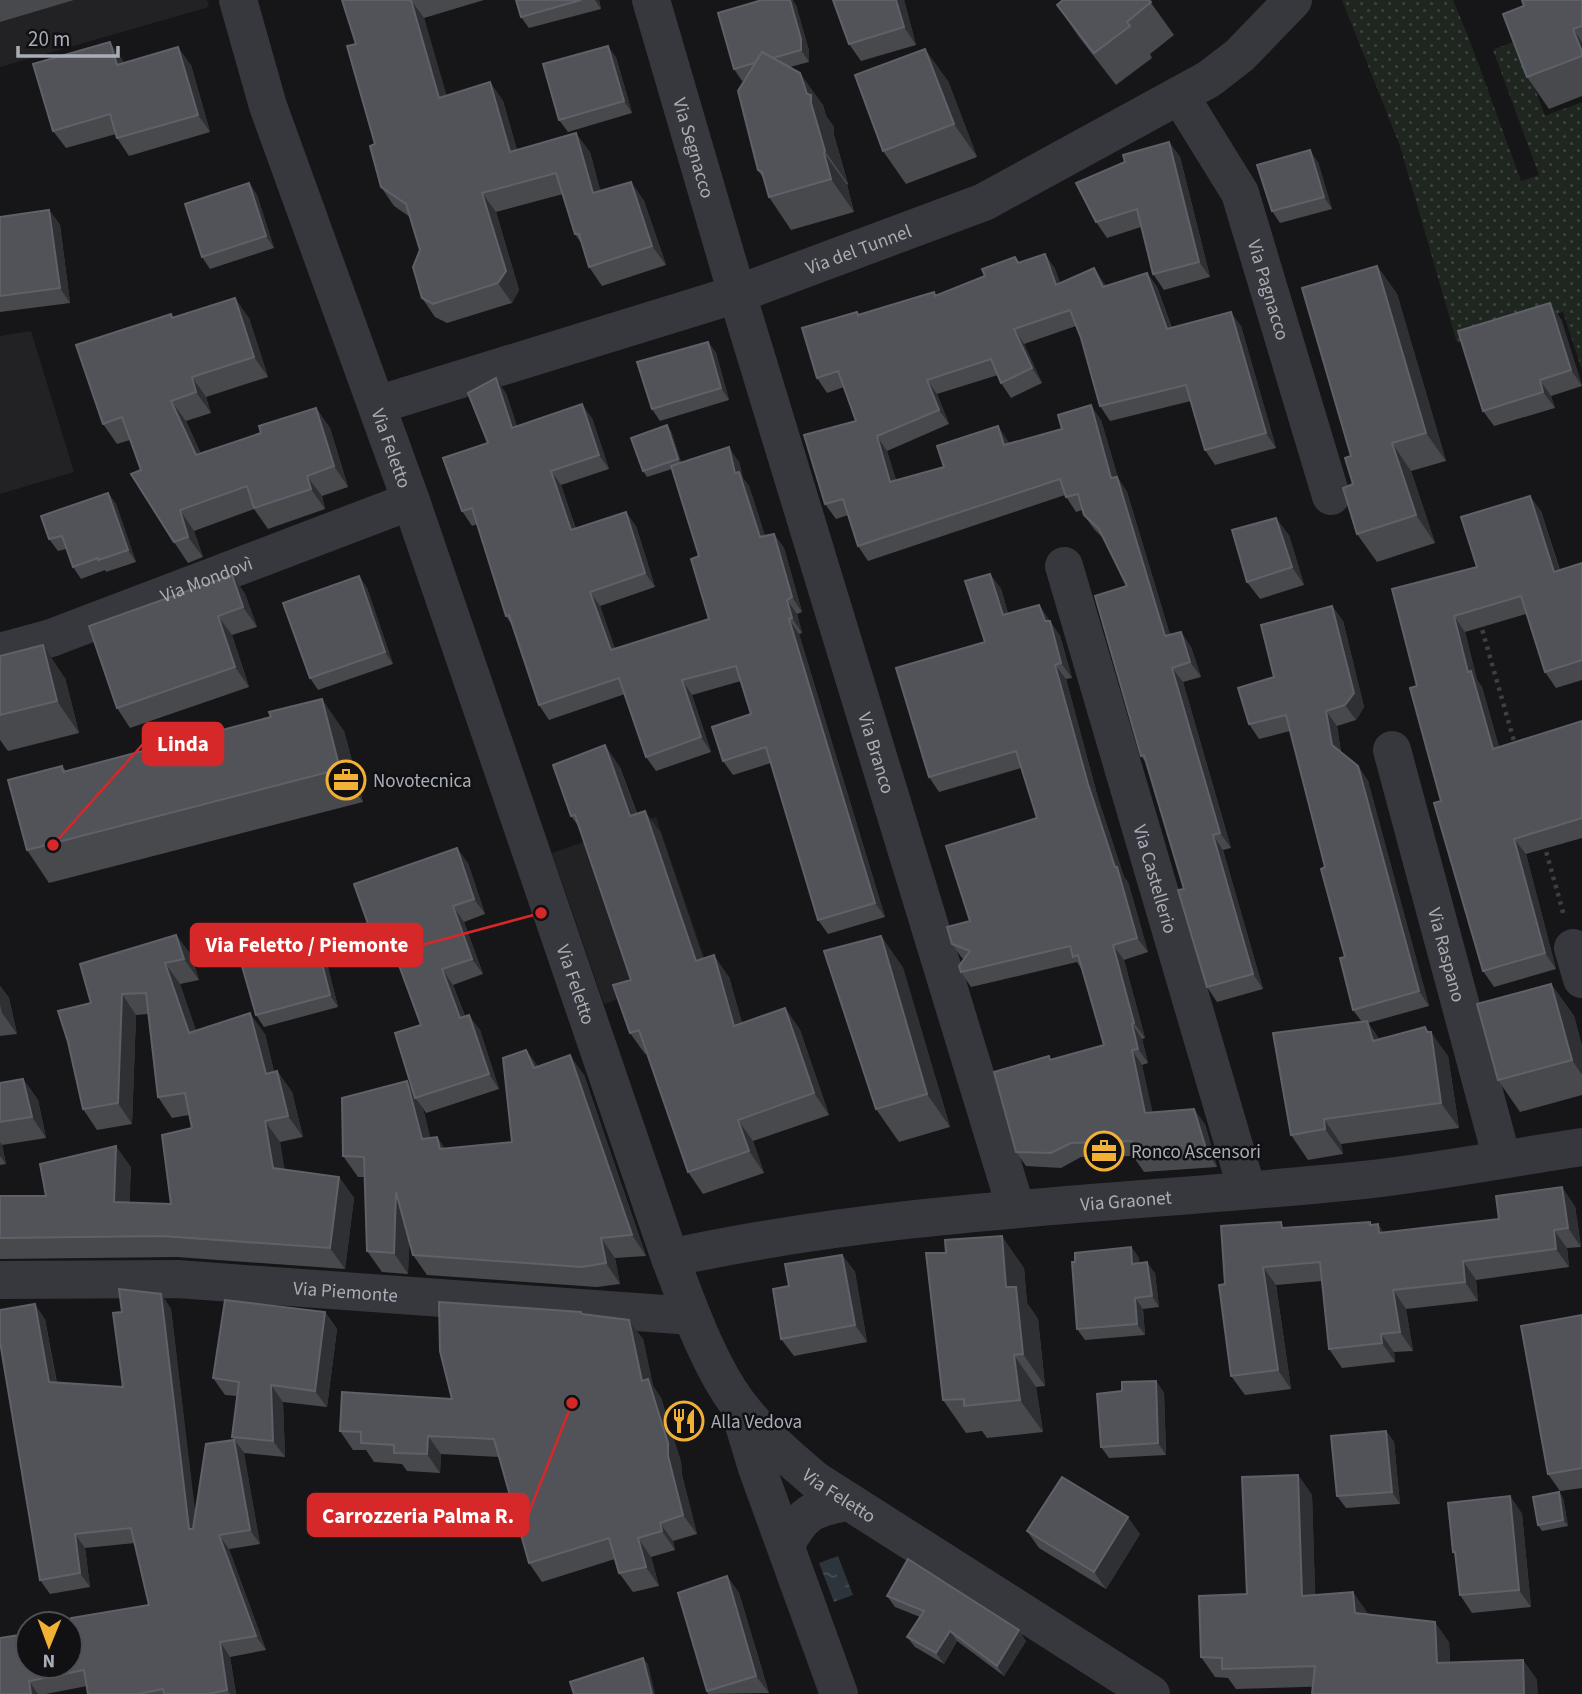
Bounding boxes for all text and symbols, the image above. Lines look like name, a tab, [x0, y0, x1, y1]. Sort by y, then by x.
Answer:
scale bar	[18, 14, 117, 58]
text: 20 m	[28, 24, 70, 54]
street label: Via Segnacco	[665, 95, 720, 202]
street label: Via del Tunnel	[802, 218, 916, 282]
street label: Via Pagnacco	[1240, 237, 1295, 344]
street label: Via Feletto	[364, 405, 417, 492]
street label: Via Mondovì	[157, 550, 257, 610]
street label: Via Branco	[850, 709, 901, 797]
callout: Linda	[143, 723, 223, 765]
text: Linda	[157, 729, 209, 759]
office icon: Novotecnica	[325, 759, 367, 801]
place label: Novotecnica	[373, 768, 472, 795]
street label: Via Castellerio	[1126, 822, 1183, 937]
street label: Via Raspano	[1420, 905, 1471, 1005]
callout: Via Feletto / Piemonte	[191, 924, 422, 966]
text: Via Feletto / Piemonte	[205, 930, 408, 960]
street label: Via Feletto	[549, 941, 601, 1028]
office icon: Ronco Ascensori	[1083, 1130, 1125, 1172]
place label: Ronco Ascensori	[1131, 1139, 1261, 1166]
street label: Via Graonet	[1079, 1185, 1173, 1219]
street label: Via Piemonte	[292, 1275, 399, 1310]
restaurant icon: Alla Vedova	[663, 1400, 705, 1442]
place label: Alla Vedova	[711, 1409, 802, 1436]
street label: Via Feletto	[796, 1463, 881, 1530]
callout: Carrozzeria Palma R.	[308, 1494, 528, 1536]
text: Carrozzeria Palma R.	[322, 1501, 514, 1531]
north arrow	[14, 1610, 84, 1680]
text: N	[42, 1647, 55, 1674]

